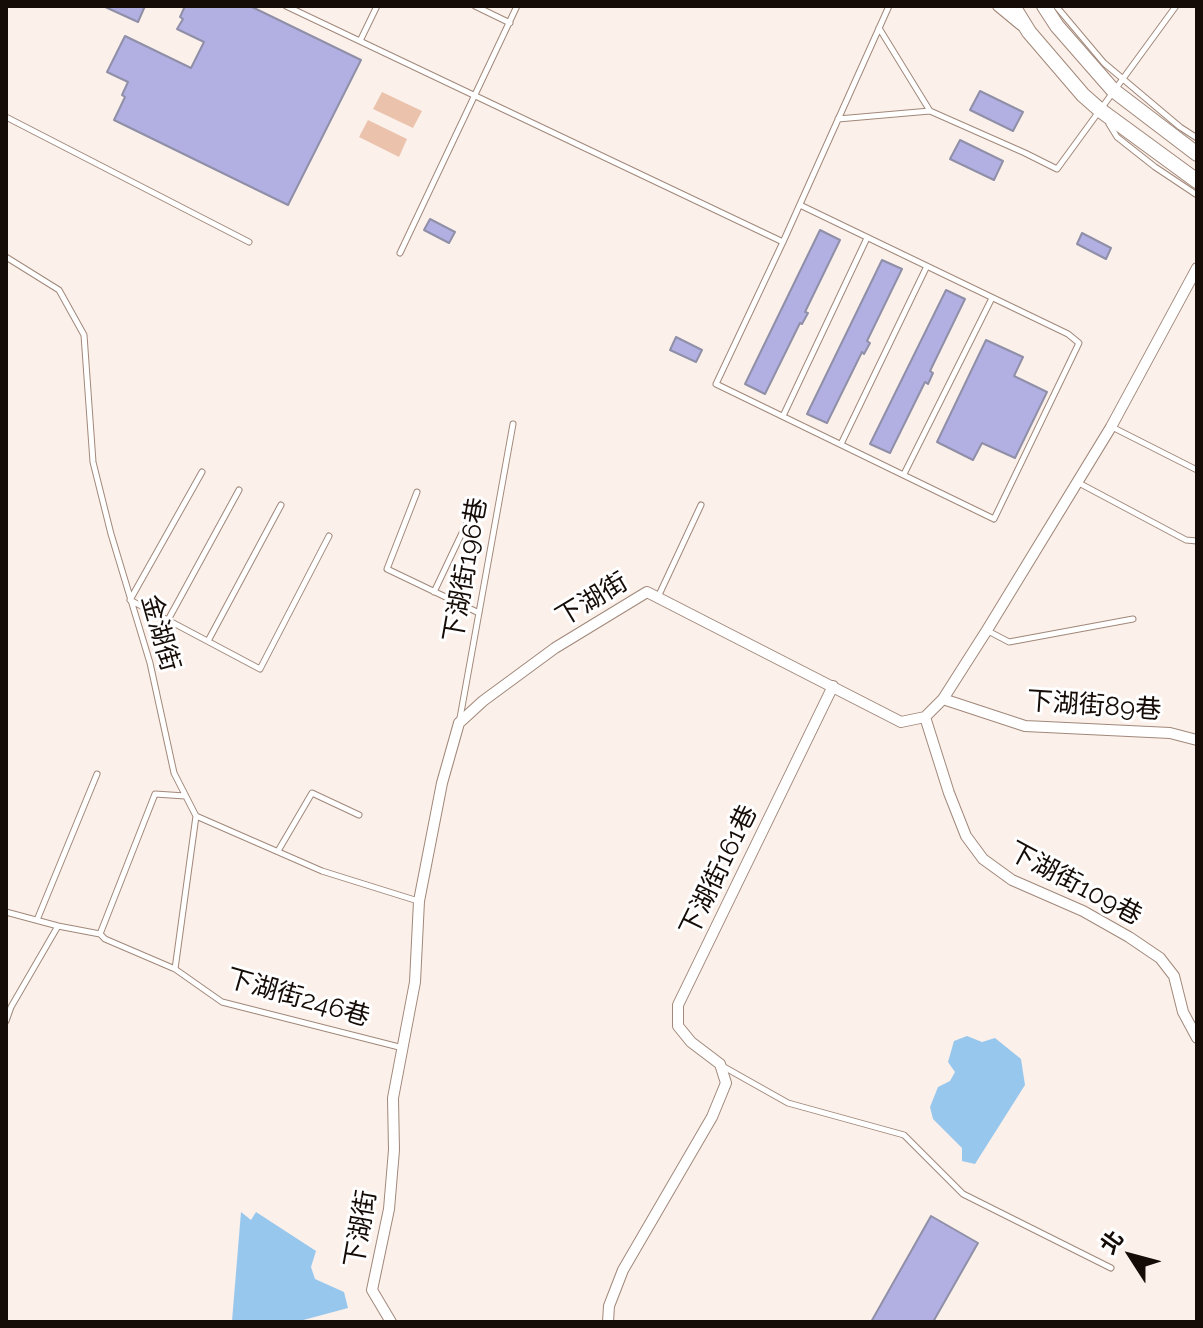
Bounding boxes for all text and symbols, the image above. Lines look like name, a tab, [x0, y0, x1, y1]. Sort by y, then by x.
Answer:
street label: 下湖街196巷	[438, 495, 494, 645]
street label: 下湖街	[551, 567, 633, 633]
street label: 金湖街	[134, 591, 186, 675]
street label: 下湖街89巷	[1026, 686, 1162, 726]
street label: 下湖街161巷	[674, 800, 764, 942]
street label: 下湖街109巷	[1003, 836, 1147, 932]
street label: 下湖街246巷	[223, 963, 373, 1033]
street label: 下湖街	[339, 1188, 383, 1270]
north arrow	[1091, 1216, 1171, 1296]
text: 北	[1095, 1225, 1129, 1258]

